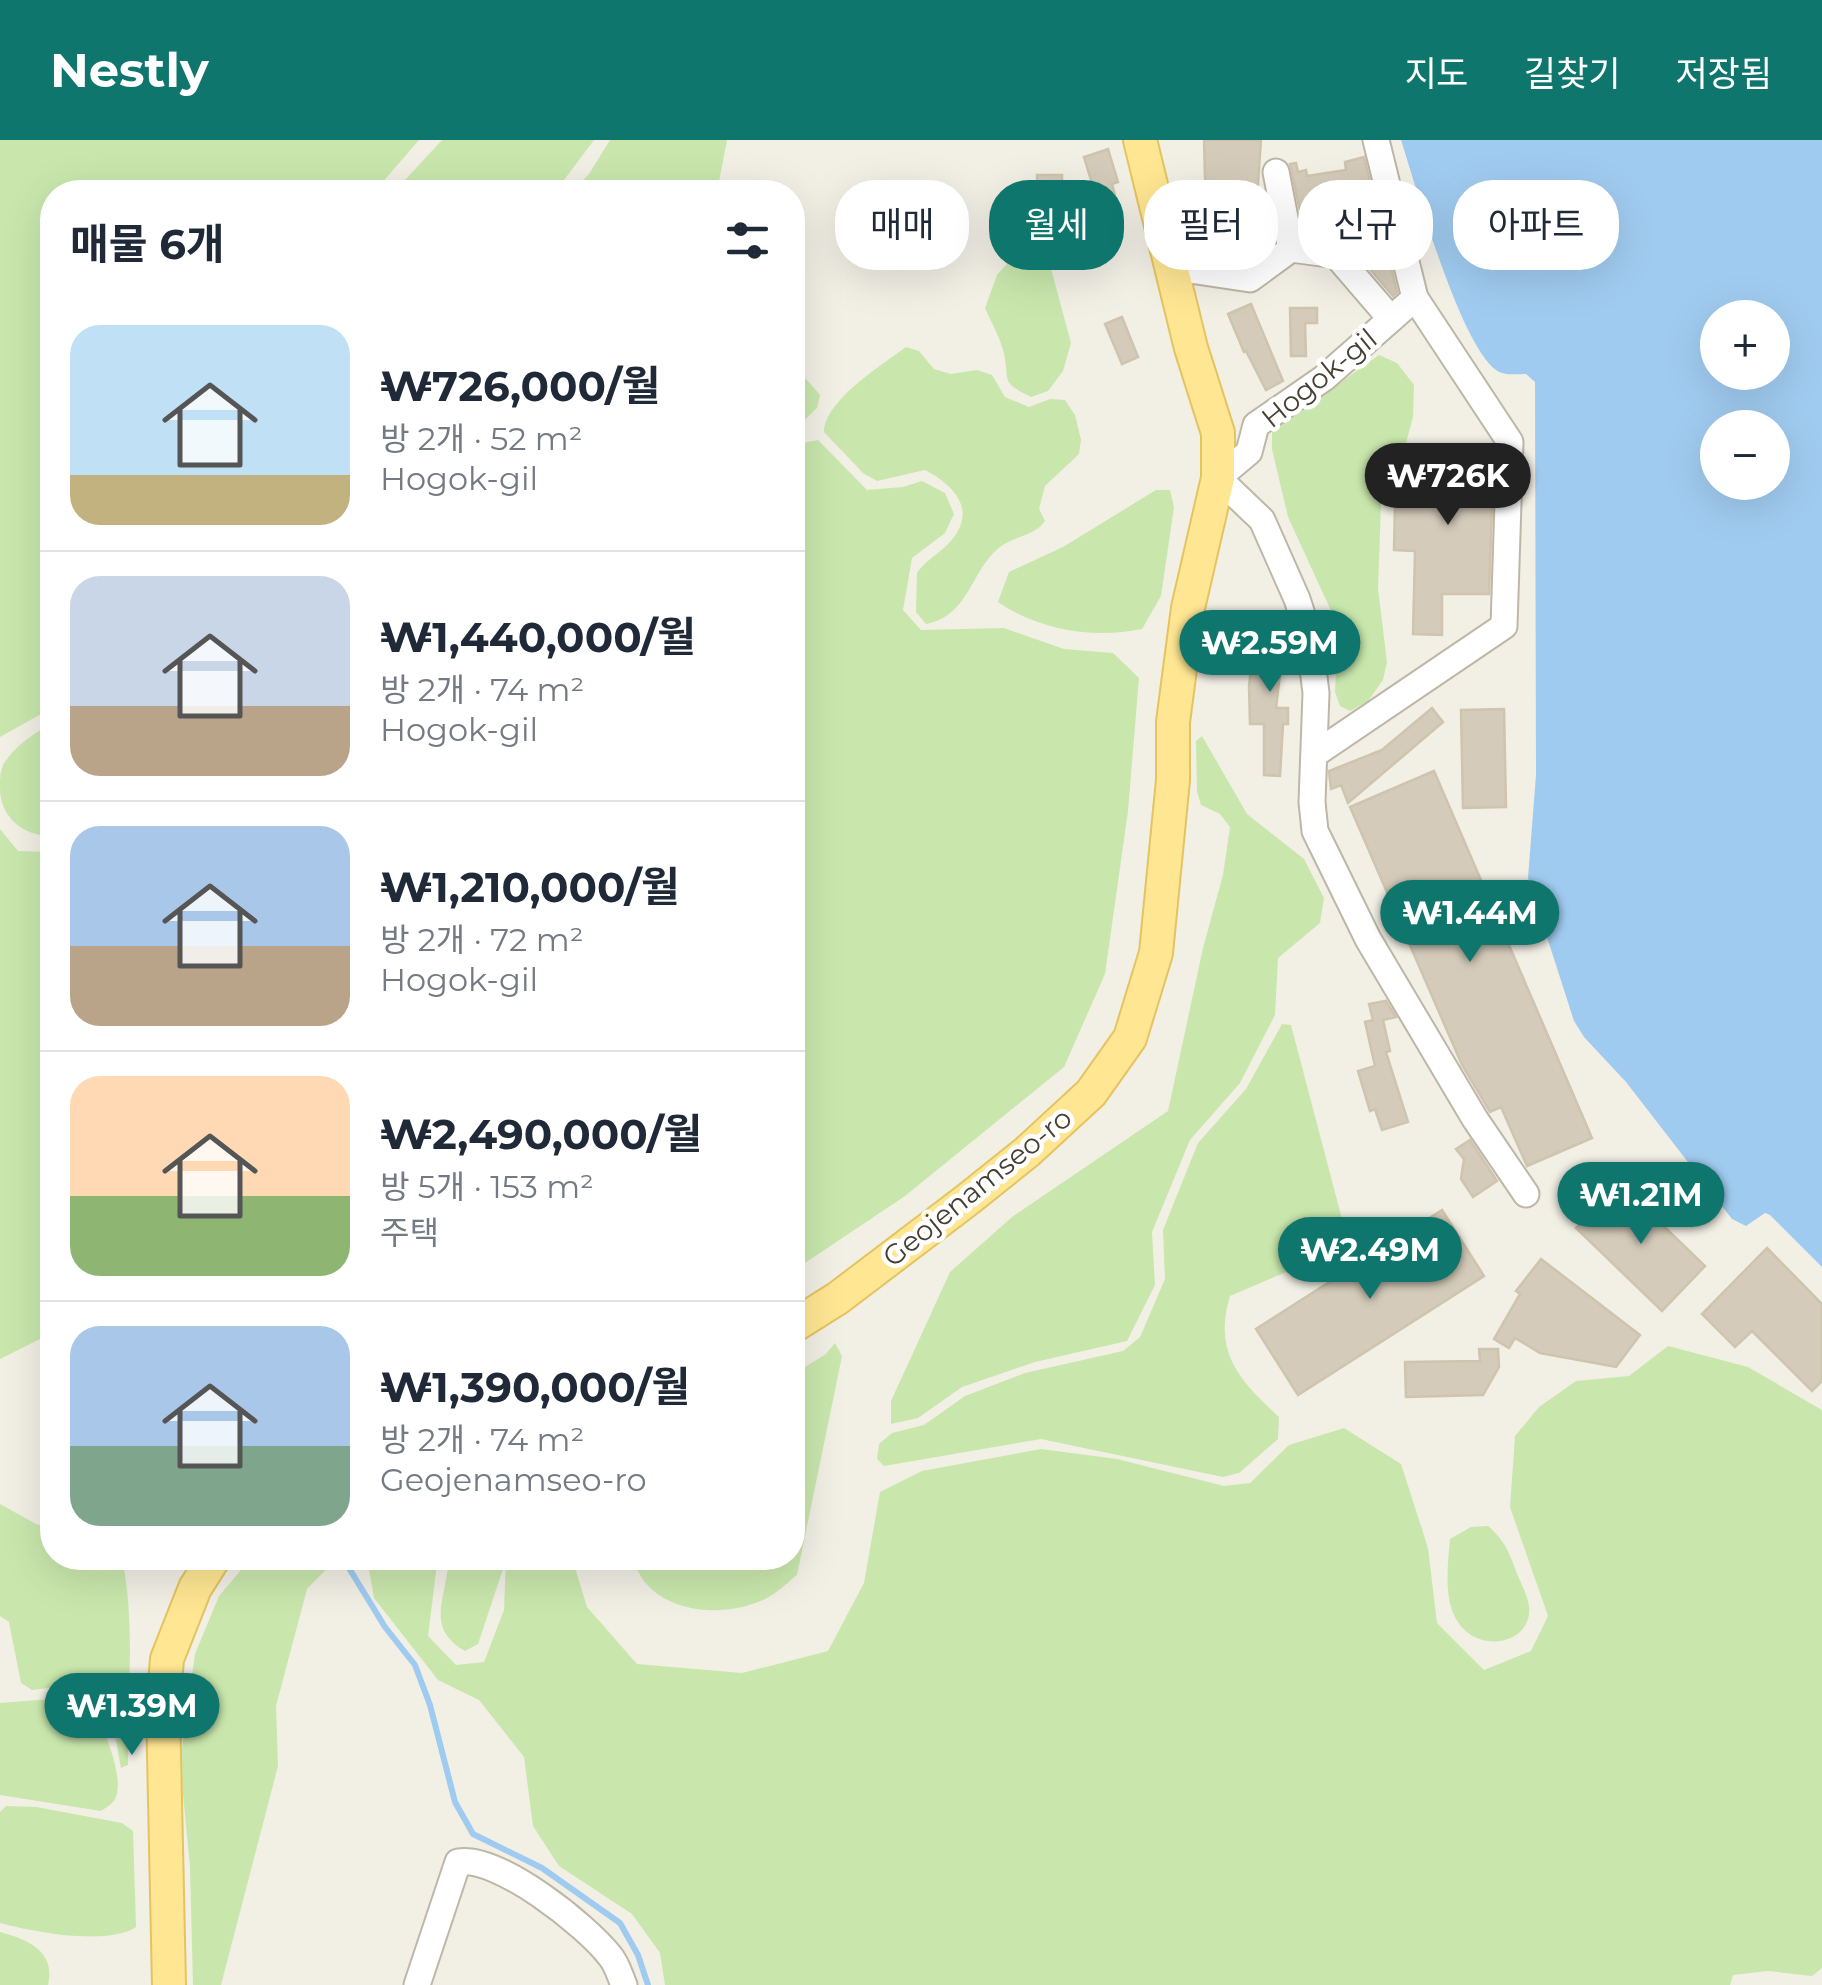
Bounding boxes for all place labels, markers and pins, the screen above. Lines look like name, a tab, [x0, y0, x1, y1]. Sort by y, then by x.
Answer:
pin: ₩726K	[1378, 443, 1518, 528]
pin: ₩2.59M	[1189, 610, 1351, 695]
pin: ₩1.44M	[1389, 880, 1551, 965]
pin: ₩1.21M	[1560, 1162, 1722, 1247]
pin: ₩2.49M	[1289, 1217, 1451, 1302]
pin: ₩1.39M	[51, 1673, 213, 1758]

